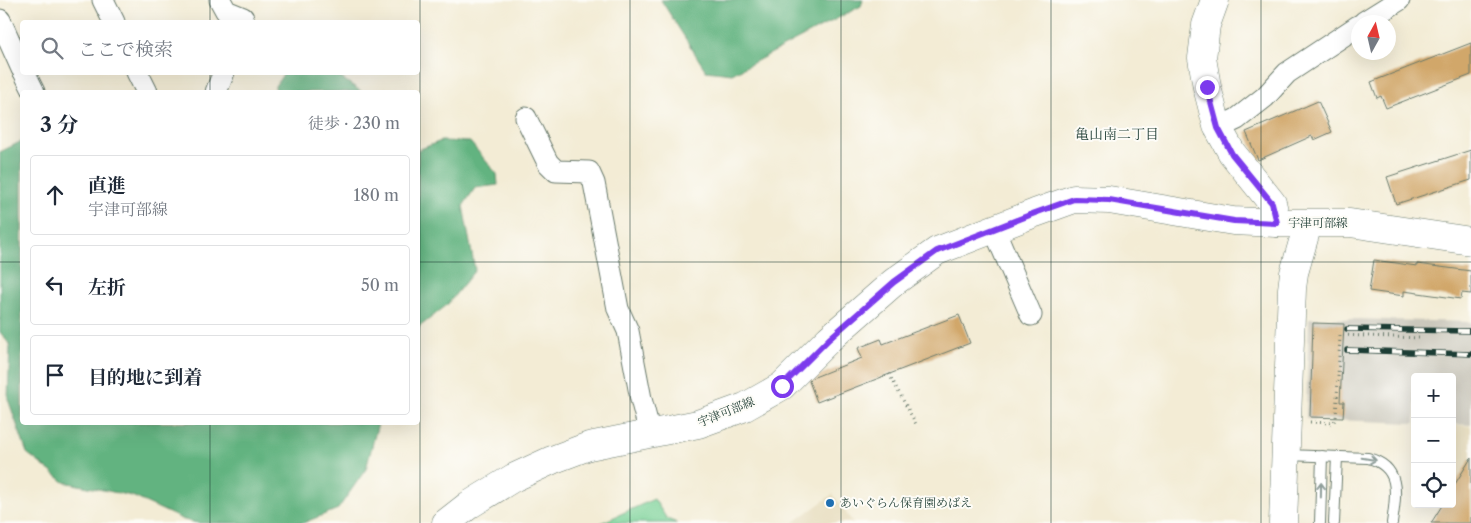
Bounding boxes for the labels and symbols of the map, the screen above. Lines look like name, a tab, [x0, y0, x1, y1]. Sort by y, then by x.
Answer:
north arrow	[1351, 15, 1396, 60]
route end	[1196, 76, 1219, 99]
district label: 亀山南二丁目	[1075, 125, 1159, 143]
street label: 宇津可部線	[1288, 215, 1348, 230]
route start	[771, 375, 794, 398]
street label: 宇津可部線	[695, 393, 756, 430]
one-way arrow	[1360, 455, 1376, 465]
one-way arrow	[1316, 482, 1326, 498]
place label: あいぐらん保育園めばえ	[840, 495, 972, 510]
marker: あいぐらん保育園めばえ	[824, 497, 836, 509]

